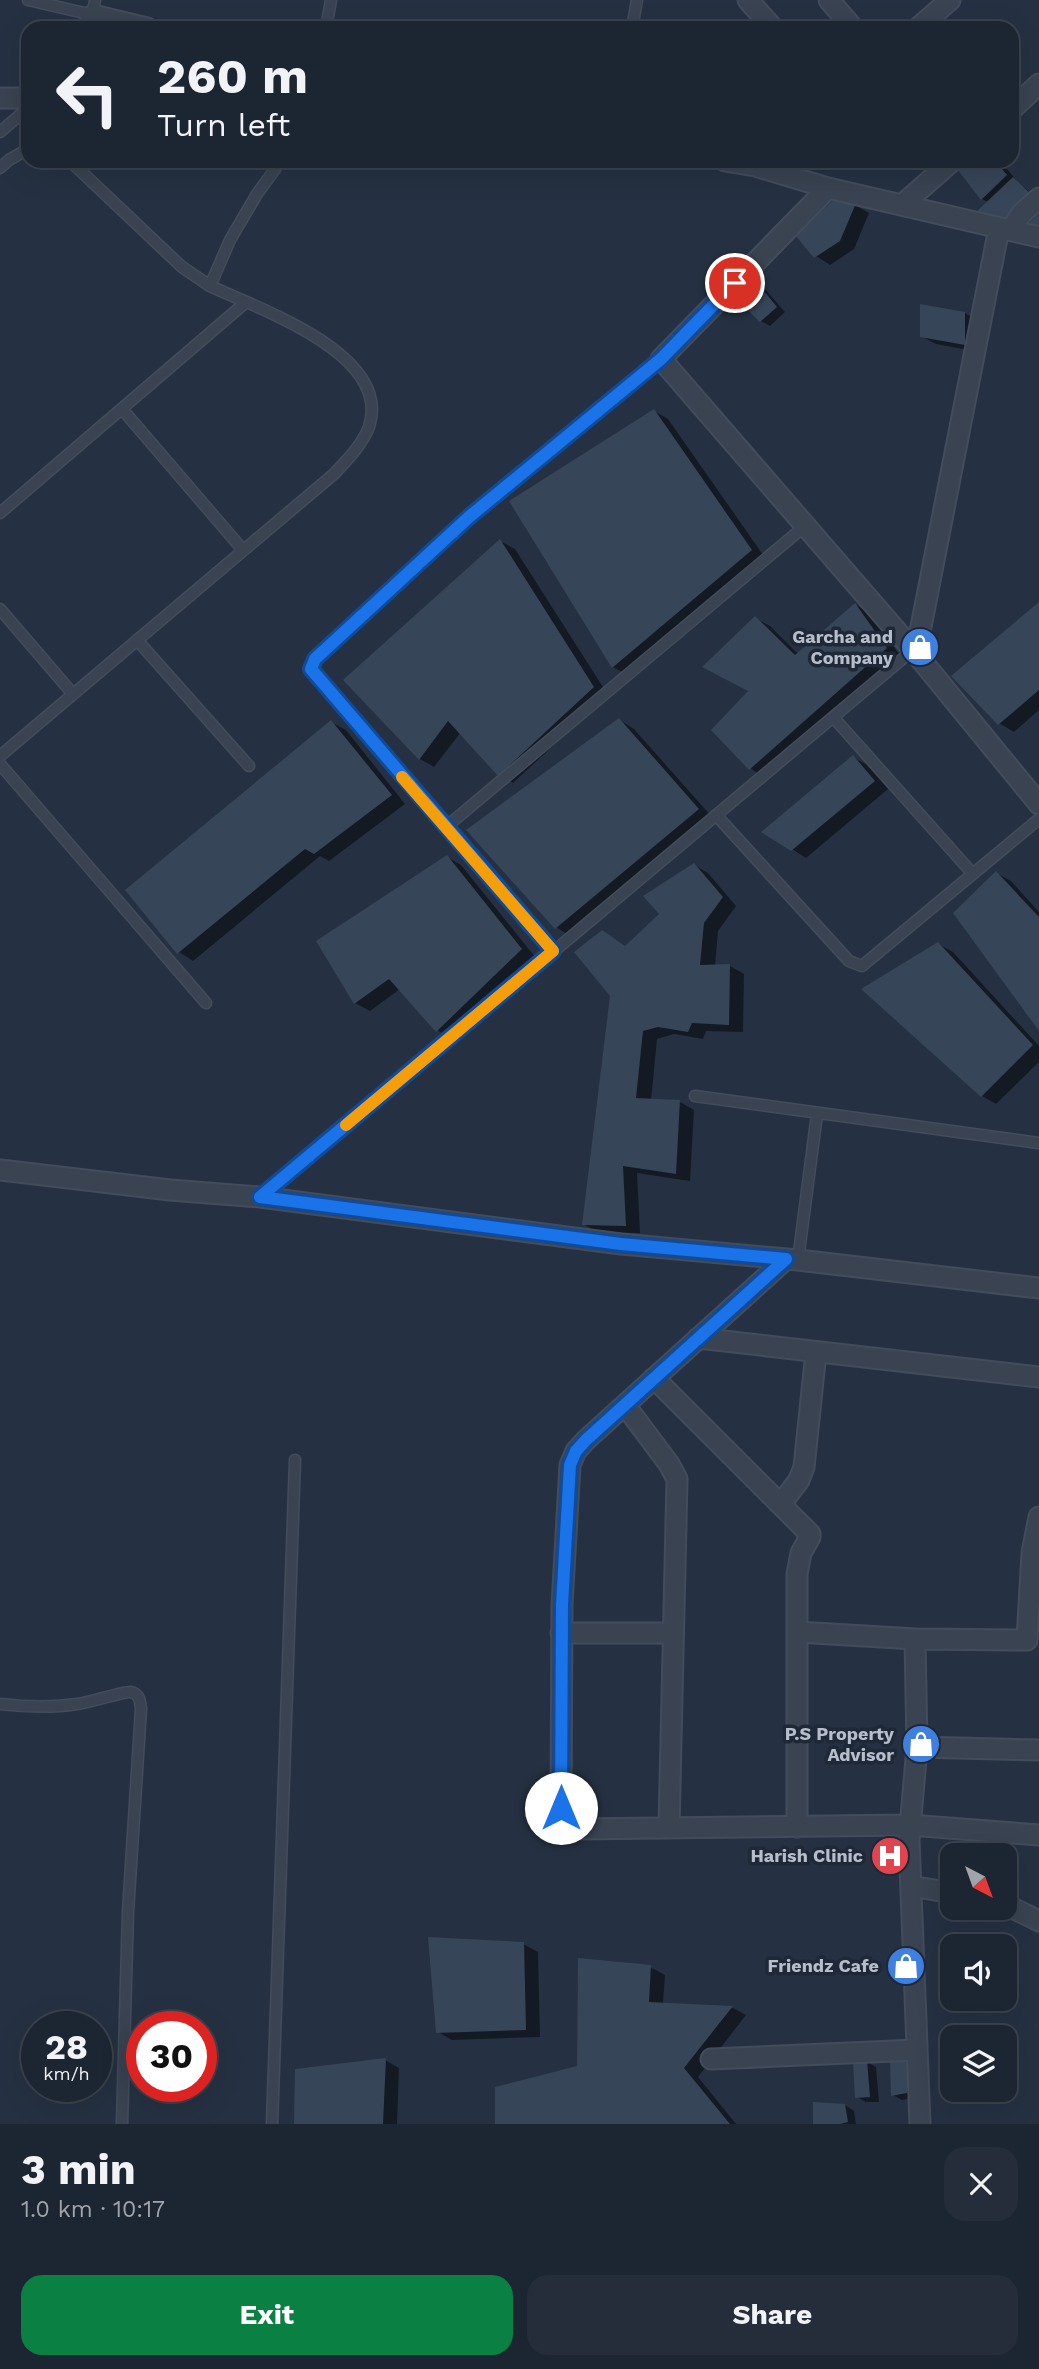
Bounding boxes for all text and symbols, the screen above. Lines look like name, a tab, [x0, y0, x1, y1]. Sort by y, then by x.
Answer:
text: 260 m	[157, 47, 308, 105]
icon: left	[42, 49, 133, 140]
text: Turn left	[157, 106, 290, 144]
pin	[705, 253, 765, 313]
icon: arrive	[716, 264, 754, 302]
place label: Garcha and Company	[792, 626, 894, 668]
shop icon: Garcha and Company	[899, 626, 941, 668]
place label: P.S Property Advisor	[785, 1723, 895, 1765]
shop icon: P.S Property Advisor	[900, 1723, 942, 1765]
position arrow	[524, 1771, 598, 1845]
hospital icon: Harish Clinic	[869, 1835, 911, 1877]
north arrow	[940, 1843, 1017, 1920]
map controls	[940, 1843, 1017, 2102]
place label: Harish Clinic	[750, 1845, 863, 1866]
button: sound	[940, 1934, 1017, 2011]
shop icon: Friendz Cafe	[885, 1945, 927, 1987]
place label: Friendz Cafe	[768, 1955, 879, 1976]
speed limit sign: 30	[126, 2011, 217, 2102]
button: layers	[940, 2025, 1017, 2102]
text: 28	[45, 2026, 88, 2068]
text: km/h	[43, 2063, 90, 2084]
text: 3 min	[21, 2145, 136, 2194]
button: close	[944, 2147, 1018, 2221]
text: 1.0 km · 10:17	[21, 2196, 165, 2223]
button: Exit	[21, 2275, 513, 2355]
button: Share	[527, 2275, 1018, 2355]

